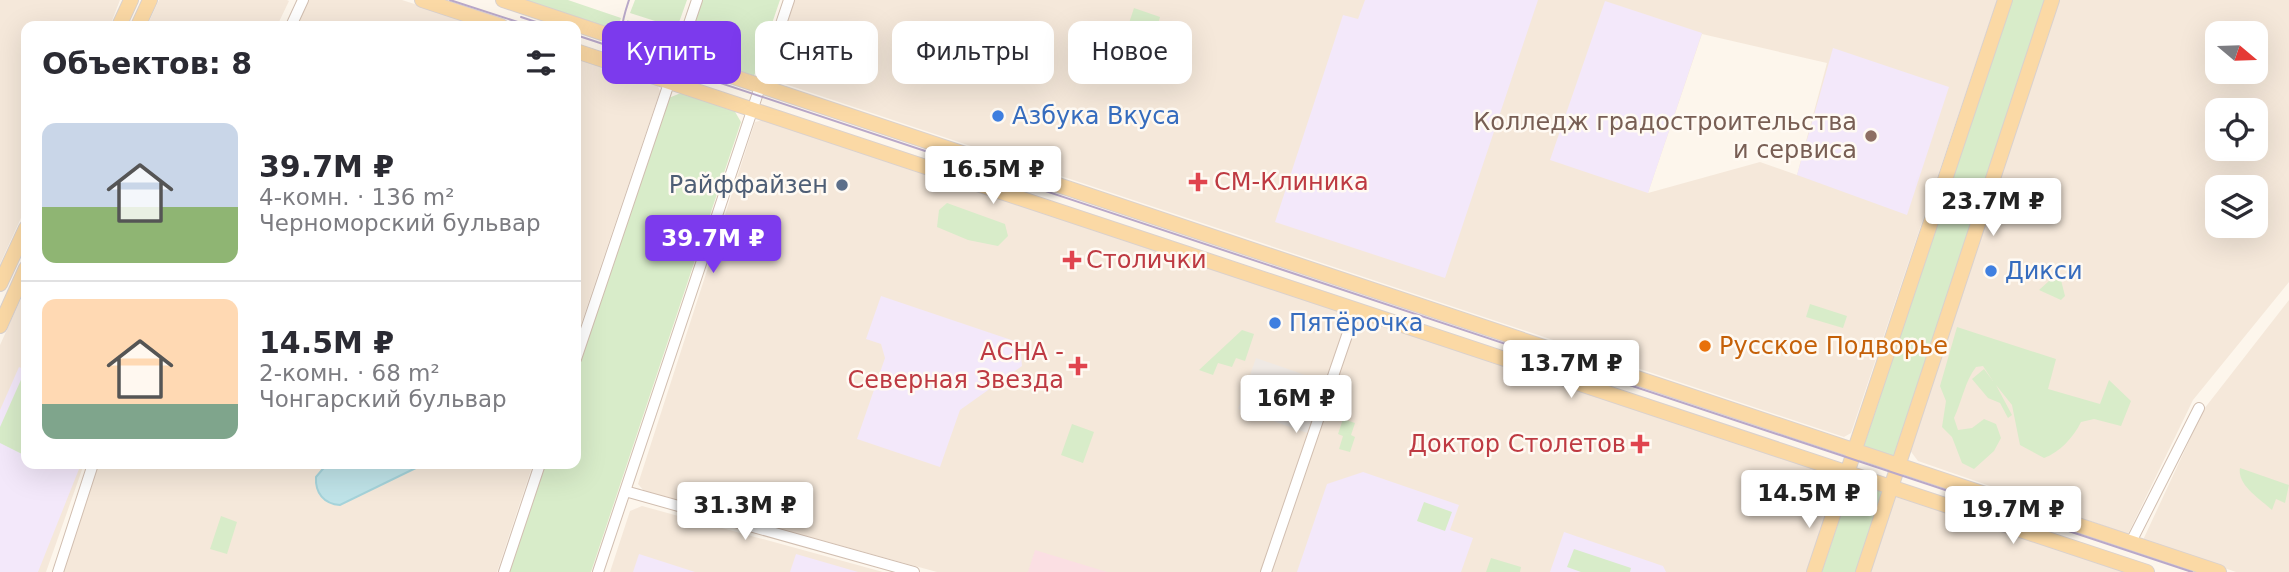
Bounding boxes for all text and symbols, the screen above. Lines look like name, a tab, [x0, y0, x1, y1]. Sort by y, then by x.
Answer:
chip: Купить	[602, 21, 741, 84]
chip: Снять	[755, 21, 878, 84]
chip: Фильтры	[892, 21, 1054, 84]
chip: Новое	[1068, 21, 1192, 84]
north arrow	[2205, 21, 2268, 84]
map controls	[2205, 21, 2268, 238]
icon: filters	[522, 44, 560, 82]
text: Объектов: 8	[42, 46, 252, 81]
button: locate	[2205, 98, 2268, 161]
place label: Азбука Вкуса	[1012, 102, 1180, 130]
marker: Азбука Вкуса	[990, 108, 1006, 124]
place label: Колледж градостроительства и сервиса	[1473, 108, 1857, 164]
marker: Колледж градостроительства и сервиса	[1863, 128, 1879, 144]
pin: 16.5M ₽	[928, 146, 1058, 206]
text: 39.7M ₽	[259, 149, 394, 184]
icon: home	[98, 151, 182, 235]
text: 16.5M ₽	[941, 156, 1045, 182]
place label: СМ-Клиника	[1214, 168, 1369, 196]
place label: Райффайзен	[669, 171, 828, 199]
marker: СМ-Клиника	[1188, 172, 1208, 192]
button: layers	[2205, 175, 2268, 238]
marker: Райффайзен	[834, 177, 850, 193]
pin: 23.7M ₽	[1928, 178, 2058, 238]
text: 4-комн. · 136 m²	[259, 184, 454, 210]
text: 23.7M ₽	[1941, 188, 2045, 214]
text: Черноморский бульвар	[259, 210, 541, 236]
pin: 39.7M ₽	[648, 216, 778, 275]
text: 39.7M ₽	[661, 225, 765, 251]
place label: Столички	[1086, 246, 1207, 274]
marker: Столички	[1064, 252, 1080, 268]
place label: Дикси	[2005, 257, 2083, 285]
marker: Дикси	[1983, 263, 1999, 279]
place label: Пятёрочка	[1289, 309, 1424, 337]
marker: Пятёрочка	[1267, 315, 1283, 331]
text: 14.5M ₽	[259, 325, 394, 360]
icon: home	[98, 327, 182, 411]
place label: Русское Подворье	[1719, 332, 1948, 360]
place label: АСНА - Северная Звезда	[848, 338, 1064, 394]
marker: Русское Подворье	[1697, 338, 1713, 354]
pin: 13.7M ₽	[1506, 340, 1636, 400]
text: 13.7M ₽	[1519, 350, 1623, 376]
marker: АСНА - Северная Звезда	[1070, 358, 1086, 374]
text: 2-комн. · 68 m²	[259, 360, 440, 386]
pin: 16M ₽	[1247, 376, 1345, 435]
text: 16M ₽	[1257, 385, 1335, 411]
text: Чонгарский бульвар	[259, 386, 507, 412]
place label: Доктор Столетов	[1408, 430, 1626, 458]
marker: Доктор Столетов	[1632, 436, 1648, 452]
pin: 14.5M ₽	[1744, 470, 1874, 530]
text: 14.5M ₽	[1757, 480, 1861, 506]
pin: 31.3M ₽	[680, 482, 810, 542]
pin: 19.7M ₽	[1948, 486, 2078, 546]
text: 31.3M ₽	[693, 492, 797, 518]
text: 19.7M ₽	[1961, 496, 2065, 522]

